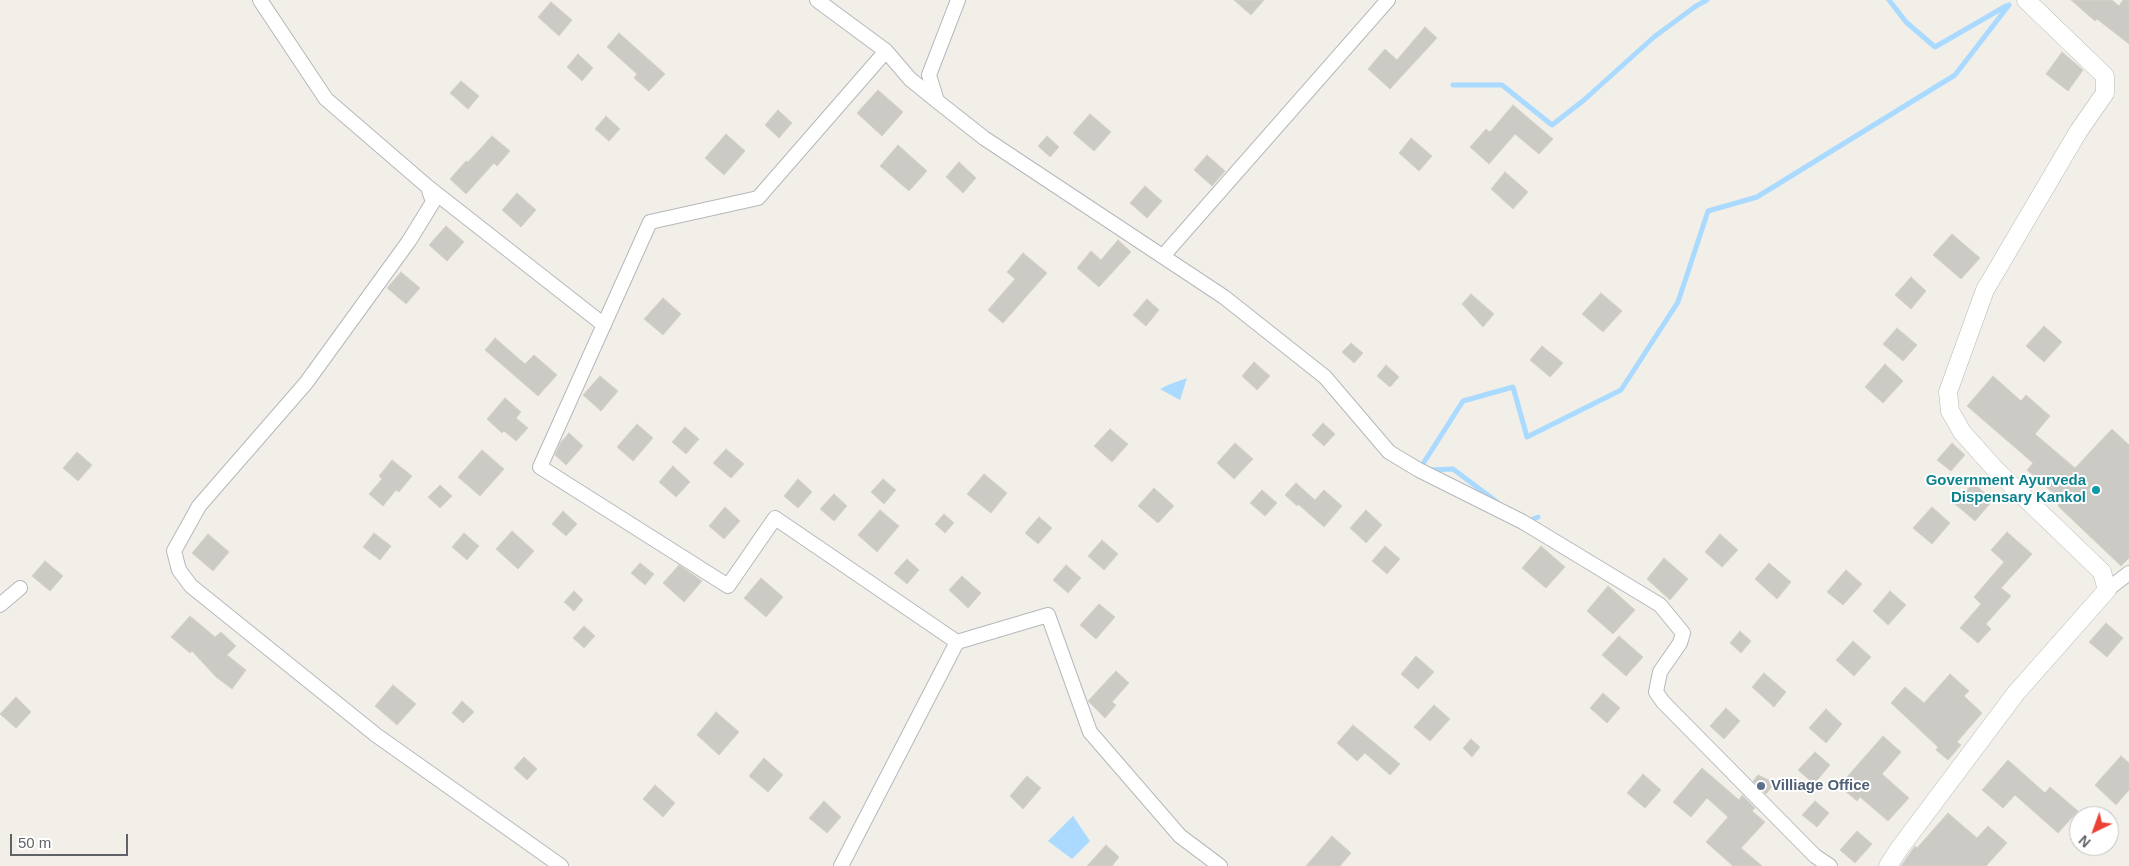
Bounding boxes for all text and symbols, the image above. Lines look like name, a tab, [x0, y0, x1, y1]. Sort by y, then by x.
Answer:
place label: Government Ayurveda Dispensary Kankol	[1926, 472, 2086, 507]
marker: Government Ayurveda Dispensary Kankol	[2090, 484, 2102, 496]
place label: Villiage Office	[1771, 777, 1870, 795]
marker: Villiage Office	[1755, 780, 1767, 792]
north arrow	[2069, 806, 2119, 856]
scale bar	[12, 824, 130, 856]
text: N	[2076, 832, 2094, 851]
text: 50 m	[18, 834, 51, 851]

